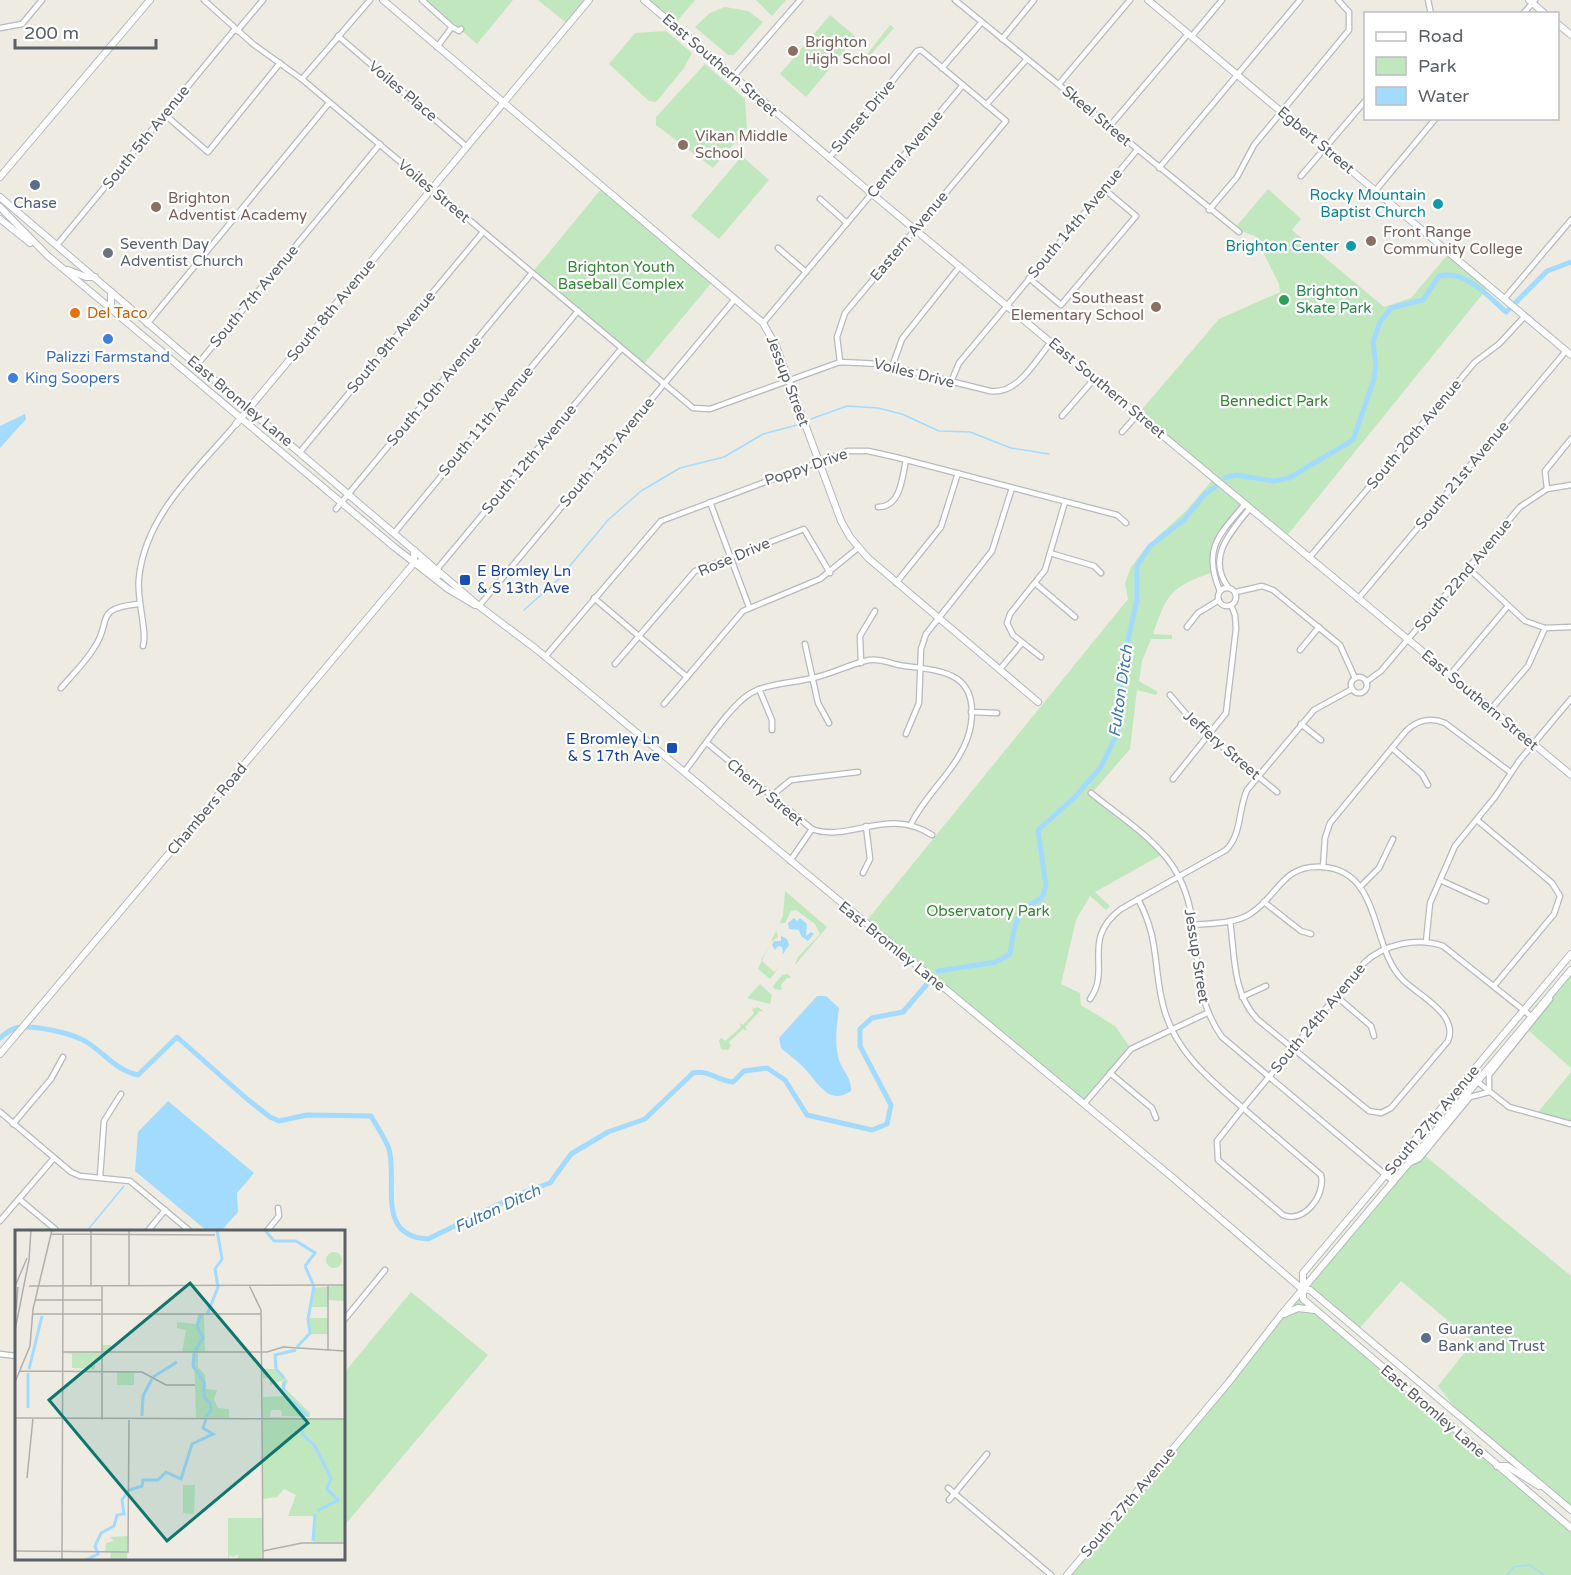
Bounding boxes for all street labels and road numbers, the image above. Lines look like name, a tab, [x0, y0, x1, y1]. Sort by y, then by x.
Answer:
street label: East Southern Street	[659, 10, 782, 120]
street label: Voiles Place	[365, 57, 441, 125]
street label: Sunset Drive	[827, 76, 899, 156]
street label: South 5th Avenue	[99, 82, 193, 192]
street label: Skeel Street	[1059, 82, 1135, 150]
street label: Egbert Street	[1274, 103, 1358, 178]
street label: Central Avenue	[863, 107, 947, 201]
street label: Voiles Street	[394, 156, 474, 227]
street label: South 14th Avenue	[1024, 165, 1126, 281]
street label: Eastern Avenue	[866, 187, 952, 285]
street label: South 7th Avenue	[206, 241, 302, 351]
street label: South 8th Avenue	[283, 255, 379, 365]
street label: South 9th Avenue	[343, 287, 439, 397]
street label: South 10th Avenue	[383, 333, 485, 449]
street label: Jessup Street	[763, 333, 814, 429]
street label: East Southern Street	[1045, 334, 1169, 442]
street label: East Bromley Lane	[184, 352, 296, 450]
street label: Voiles Drive	[872, 354, 956, 392]
street label: South 11th Avenue	[435, 363, 537, 479]
street label: South 20th Avenue	[1363, 376, 1465, 492]
street label: South 13th Avenue	[556, 394, 658, 510]
street label: South 12th Avenue	[478, 401, 580, 517]
street label: South 21st Avenue	[1412, 417, 1512, 533]
street label: Poppy Drive	[762, 444, 850, 490]
street label: South 22nd Avenue	[1411, 515, 1515, 635]
street label: Rose Drive	[695, 534, 773, 580]
street label: East Southern Street	[1418, 646, 1542, 754]
street label: Jeffery Street	[1180, 707, 1264, 783]
street label: Cherry Street	[723, 755, 807, 829]
street label: Chambers Road	[163, 759, 251, 859]
street label: East Bromley Lane	[835, 897, 949, 995]
street label: Jessup Street	[1181, 908, 1213, 1005]
street label: South 24th Avenue	[1267, 960, 1369, 1076]
street label: South 27th Avenue	[1381, 1062, 1483, 1178]
street label: East Bromley Lane	[1377, 1361, 1489, 1461]
street label: South 27th Avenue	[1077, 1444, 1179, 1560]

